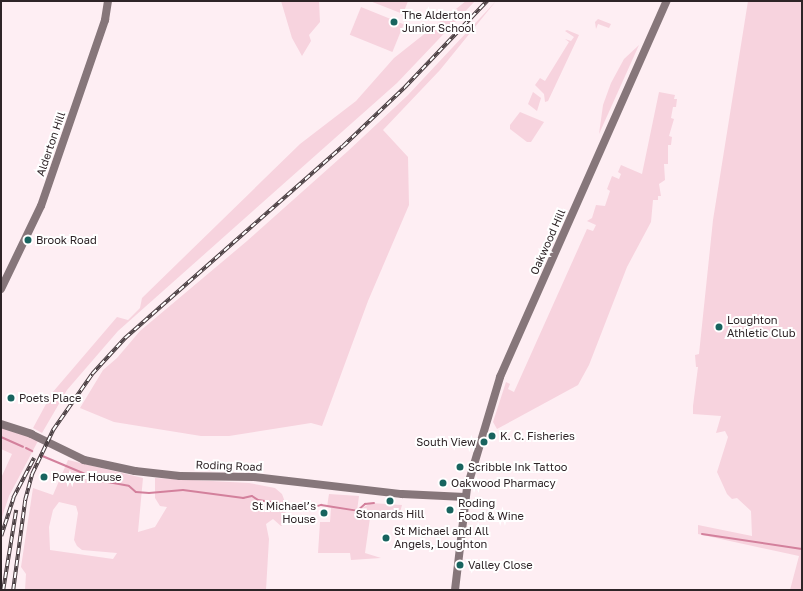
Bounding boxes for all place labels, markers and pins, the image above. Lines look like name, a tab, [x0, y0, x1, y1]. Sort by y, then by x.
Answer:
place label: The Alderton Junior School	[402, 9, 475, 35]
marker: The Alderton Junior School	[389, 17, 399, 27]
place label: Brook Road	[36, 233, 97, 247]
marker: Brook Road	[23, 235, 33, 245]
place label: Loughton Athletic Club	[727, 314, 795, 340]
marker: Loughton Athletic Club	[714, 322, 724, 332]
place label: Poets Place	[19, 391, 81, 405]
marker: Poets Place	[6, 393, 16, 403]
place label: K. C. Fisheries	[500, 429, 575, 443]
marker: K. C. Fisheries	[487, 431, 497, 441]
place label: South View	[416, 435, 476, 449]
marker: South View	[479, 437, 489, 447]
place label: Scribble Ink Tattoo	[468, 460, 567, 474]
marker: Scribble Ink Tattoo	[455, 462, 465, 472]
place label: Power House	[52, 470, 122, 484]
marker: Power House	[39, 472, 49, 482]
place label: Oakwood Pharmacy	[451, 476, 556, 490]
marker: Oakwood Pharmacy	[438, 478, 448, 488]
marker: Stonards Hill	[385, 496, 395, 506]
place label: Roding Food & Wine	[458, 497, 524, 523]
place label: St Michael’s House	[252, 500, 316, 526]
marker: Roding Food & Wine	[445, 505, 455, 515]
place label: Stonards Hill	[356, 507, 424, 521]
marker: St Michael’s House	[319, 508, 329, 518]
place label: St Michael and All Angels, Loughton	[394, 525, 489, 551]
marker: St Michael and All Angels, Loughton	[381, 533, 391, 543]
place label: Valley Close	[468, 558, 533, 572]
marker: Valley Close	[455, 560, 465, 570]

